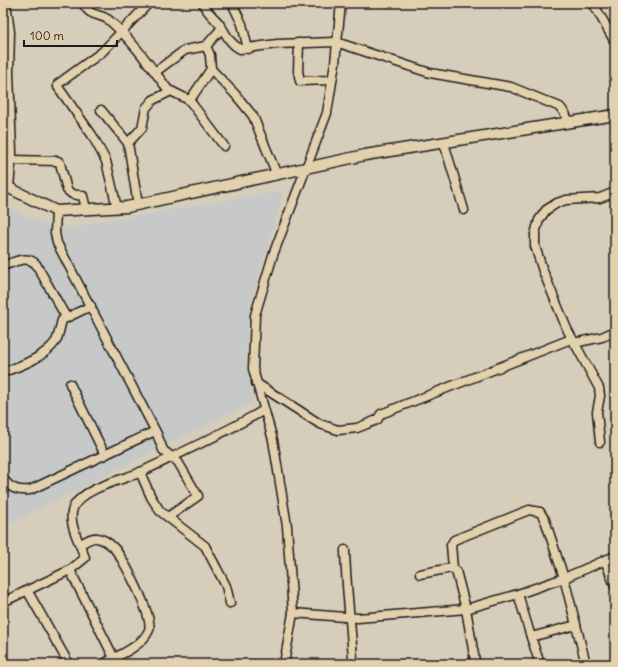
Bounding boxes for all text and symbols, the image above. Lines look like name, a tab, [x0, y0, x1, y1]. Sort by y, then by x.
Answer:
scale bar	[24, 22, 117, 48]
text: 100 m	[30, 28, 64, 43]

